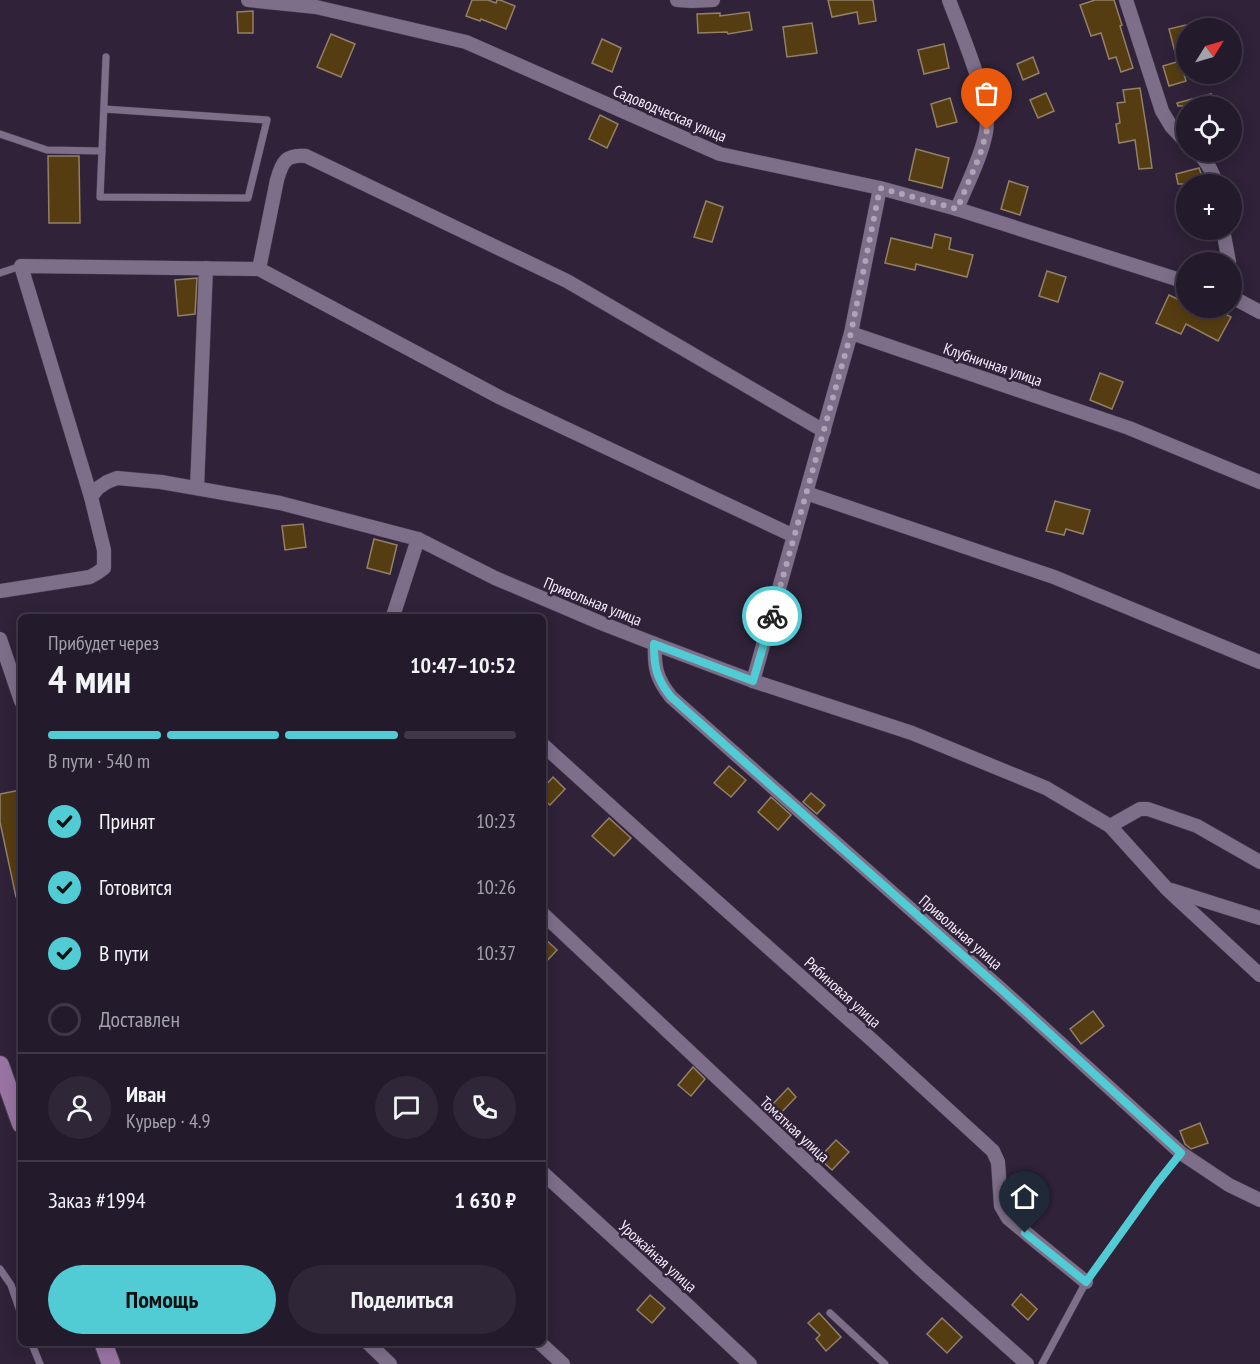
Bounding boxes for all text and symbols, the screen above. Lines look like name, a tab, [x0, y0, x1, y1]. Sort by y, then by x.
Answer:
north arrow	[1176, 18, 1242, 84]
map controls	[1176, 18, 1242, 318]
pin	[961, 68, 1012, 130]
icon: bag	[970, 77, 1003, 110]
street label: Садоводческая улица	[610, 80, 730, 146]
button: locate	[1176, 96, 1242, 162]
button: +	[1176, 174, 1242, 240]
button: −	[1176, 252, 1242, 318]
street label: Клубничная улица	[941, 338, 1045, 390]
street label: Привольная улица	[541, 572, 645, 630]
courier	[742, 586, 802, 646]
icon: bike	[756, 600, 789, 633]
text: Прибудет через	[48, 630, 159, 656]
text: 10:47–10:52	[410, 651, 516, 679]
text: 4 мин	[48, 653, 131, 704]
text: В пути · 540 m	[48, 748, 150, 774]
icon: check	[48, 805, 81, 838]
text: Принят	[99, 807, 155, 835]
text: 10:23	[476, 808, 516, 834]
icon: check	[48, 871, 81, 904]
text: Готовится	[99, 873, 172, 901]
text: 10:26	[476, 874, 516, 900]
street label: Привольная улица	[915, 890, 1007, 974]
icon: check	[48, 937, 81, 970]
text: В пути	[99, 939, 149, 967]
text: 10:37	[476, 940, 516, 966]
street label: Рябиновая улица	[800, 952, 886, 1032]
text: Доставлен	[99, 1005, 180, 1033]
button: person	[48, 1076, 111, 1139]
button: chat	[375, 1076, 438, 1139]
button: phone	[453, 1076, 516, 1139]
text: Иван	[126, 1080, 166, 1108]
street label: Томатная улица	[756, 1092, 834, 1166]
text: Курьер · 4.9	[126, 1108, 211, 1134]
pin	[999, 1171, 1050, 1233]
icon: home	[1008, 1180, 1041, 1213]
text: Заказ #1994	[48, 1186, 146, 1214]
text: 1 630 ₽	[454, 1186, 516, 1214]
street label: Урожайная улица	[615, 1216, 701, 1296]
button: Помощь	[48, 1265, 276, 1334]
button: Поделиться	[288, 1265, 516, 1334]

